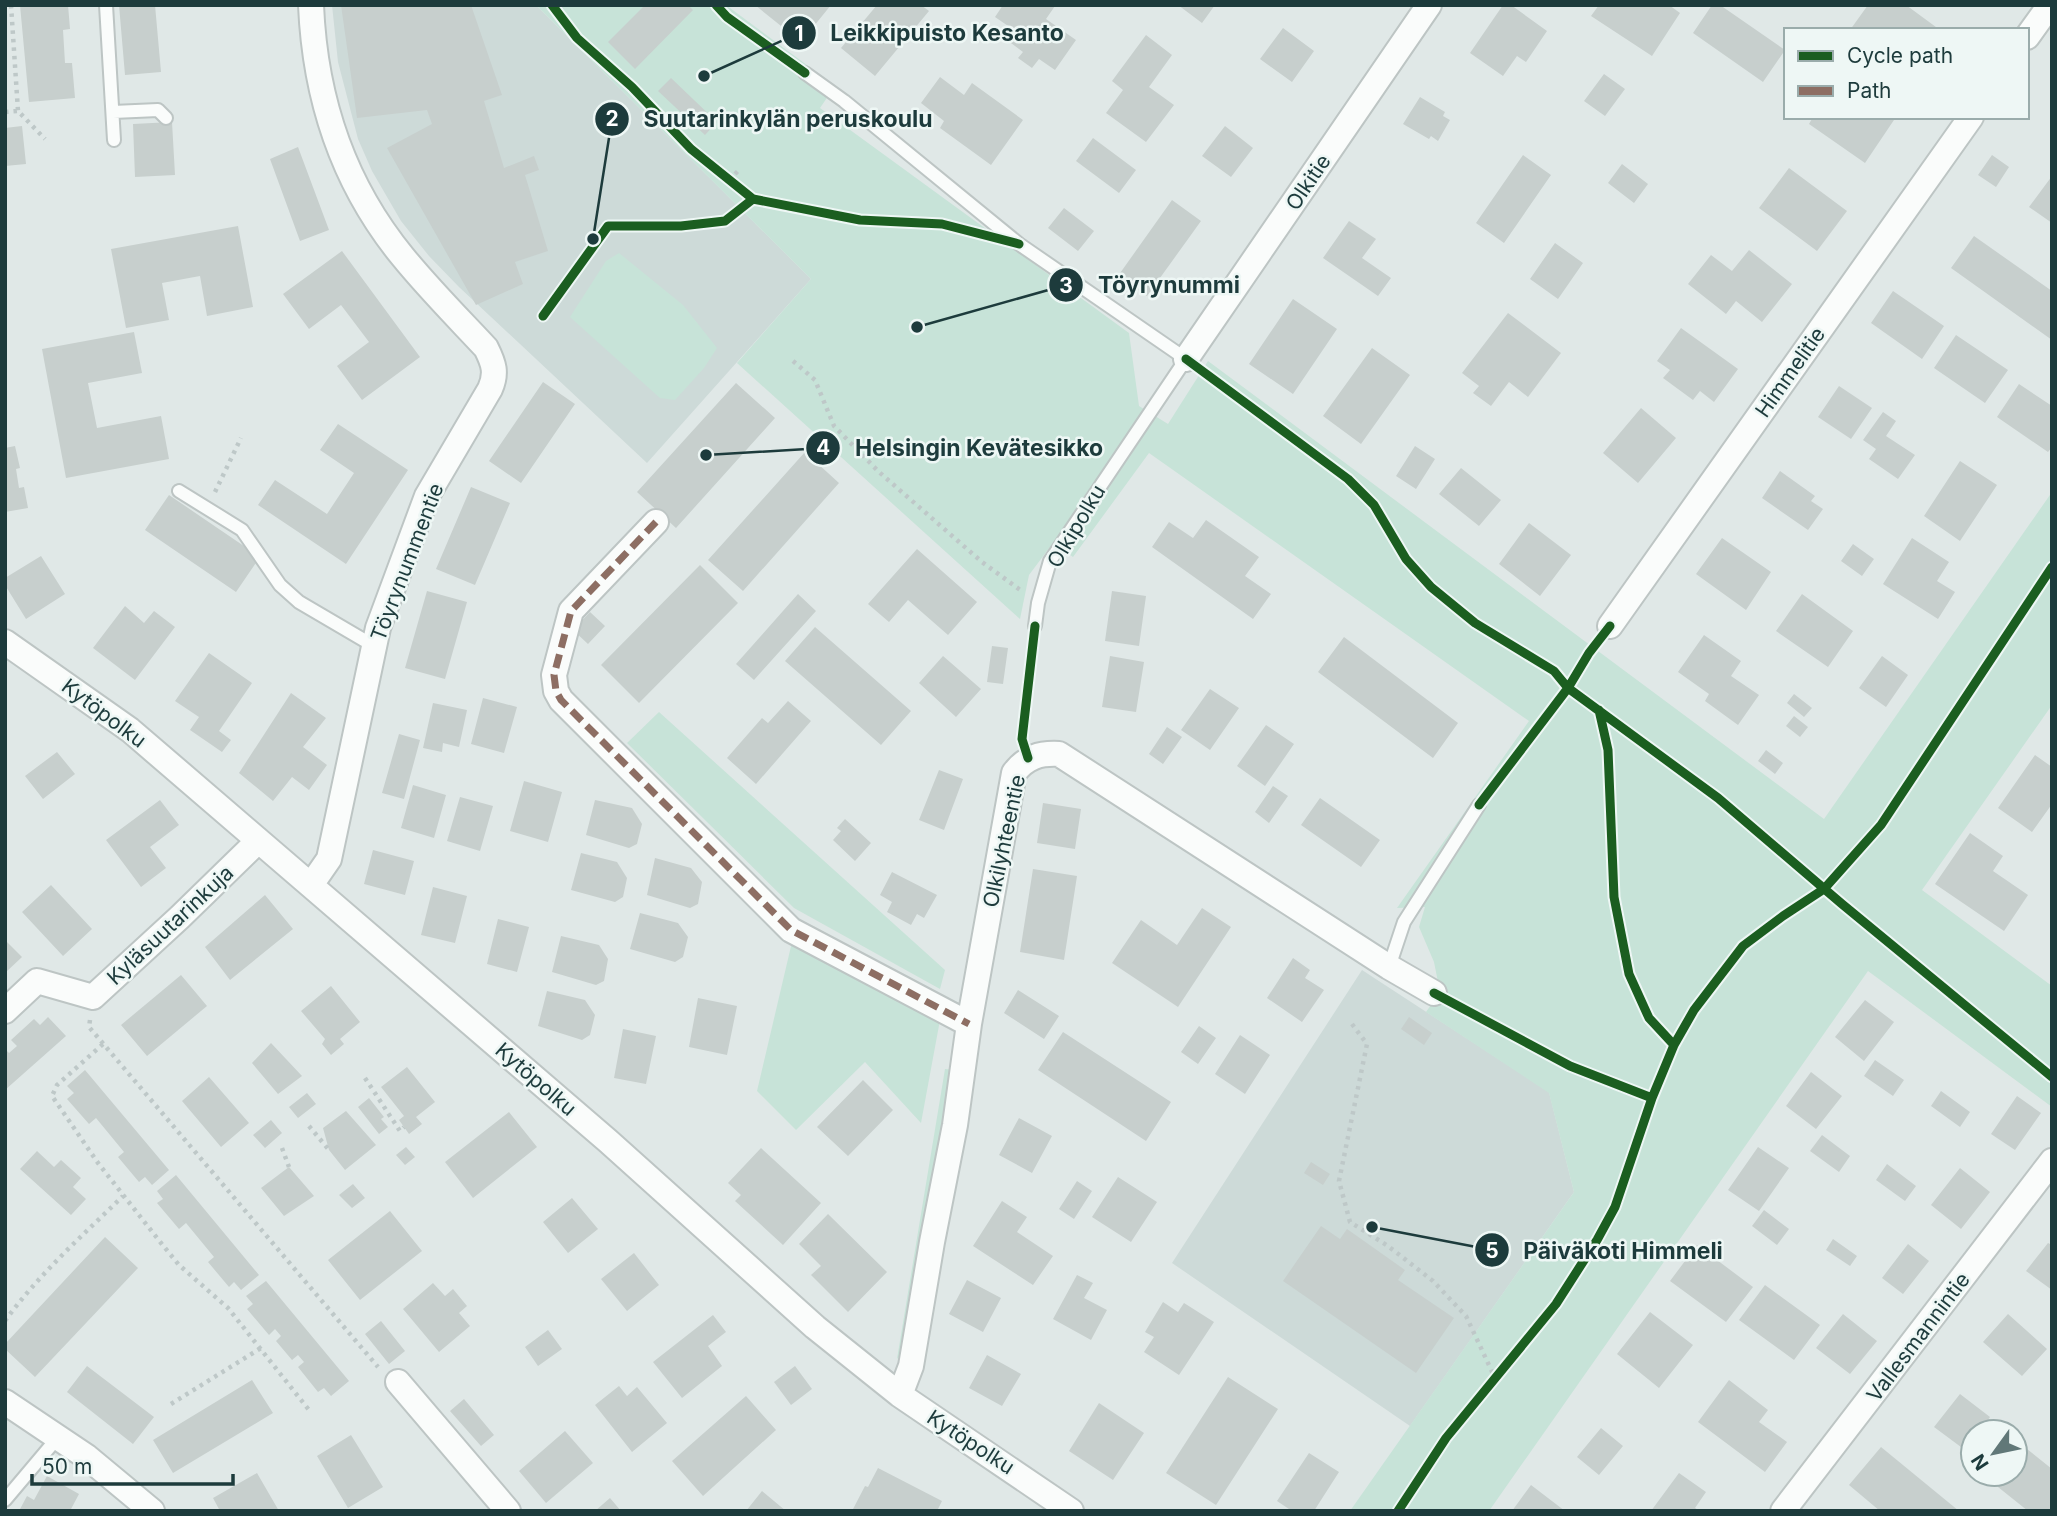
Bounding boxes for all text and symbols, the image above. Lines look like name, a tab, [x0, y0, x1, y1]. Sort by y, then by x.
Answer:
callout: Leikkipuisto Kesanto	[781, 11, 1078, 55]
text: Leikkipuisto Kesanto	[830, 19, 1064, 47]
text: 1	[794, 21, 804, 46]
legend	[1784, 28, 2029, 119]
text: Cycle path	[1847, 43, 1953, 68]
text: Path	[1847, 78, 1892, 103]
callout: Suutarinkylän peruskoulu	[595, 97, 947, 141]
text: Suutarinkylän peruskoulu	[643, 105, 933, 133]
text: 2	[605, 106, 619, 131]
street label: Olkitie	[1280, 149, 1336, 215]
callout: Töyrynummi	[1048, 263, 1254, 307]
text: Töyrynummi	[1098, 271, 1240, 299]
text: 3	[1059, 273, 1073, 298]
street label: Himmelitie	[1750, 322, 1830, 422]
callout: Helsingin Kevätesikko	[806, 426, 1117, 470]
text: Helsingin Kevätesikko	[855, 434, 1103, 462]
text: 4	[816, 435, 830, 460]
street label: Töyrynummentie	[365, 480, 449, 644]
street label: Olkipolku	[1042, 480, 1110, 572]
street label: Kytöpolku	[57, 673, 151, 753]
street label: Olkilyhteentie	[978, 772, 1030, 910]
street label: Kyläsuutarinkuja	[102, 860, 238, 990]
street label: Kytöpolku	[490, 1037, 582, 1121]
callout: Päiväkoti Himmeli	[1474, 1228, 1737, 1272]
text: Päiväkoti Himmeli	[1523, 1237, 1723, 1265]
text: 5	[1485, 1238, 1499, 1263]
street label: Vallesmannintie	[1861, 1267, 1975, 1407]
street label: Kytöpolku	[923, 1405, 1019, 1479]
north arrow	[1959, 1418, 2029, 1488]
scale bar	[32, 1442, 233, 1486]
text: N	[1967, 1450, 1994, 1474]
text: 50 m	[42, 1454, 92, 1479]

